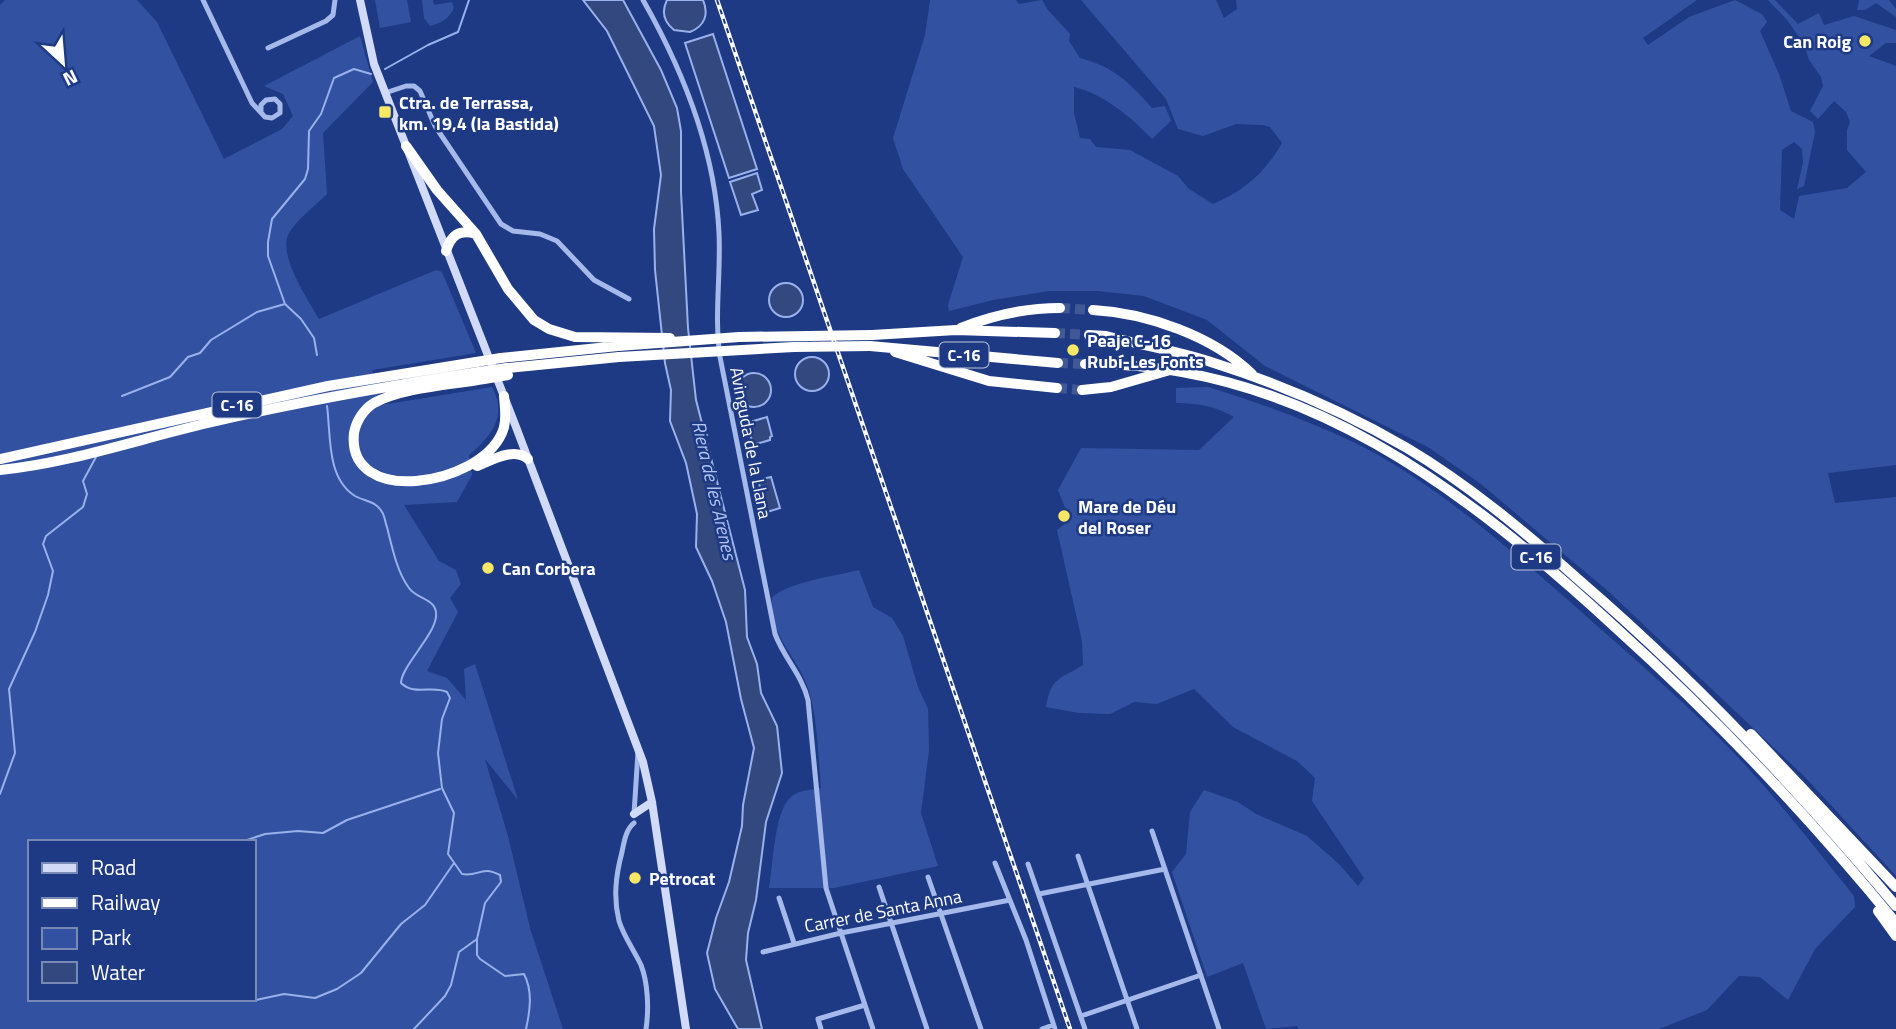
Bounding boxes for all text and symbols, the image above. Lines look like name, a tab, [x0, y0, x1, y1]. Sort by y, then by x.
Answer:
north arrow	[28, 28, 98, 98]
place label: Can Roig	[1783, 28, 1851, 55]
marker: Can Roig	[1857, 33, 1873, 49]
text: N	[58, 63, 83, 95]
place label: Ctra. de Terrassa, km. 19,4 (la Bastida)	[399, 89, 559, 137]
marker: Ctra. de Terrassa, km. 19,4 (la Bastida)	[377, 104, 393, 120]
place label: Peaje C-16 Rubí-Les Fonts	[1087, 327, 1204, 375]
road number: C-16	[940, 342, 988, 368]
marker: Peaje C-16 Rubí-Les Fonts	[1065, 342, 1081, 358]
street label: Avinguda de la Llana	[723, 365, 779, 521]
road number: C-16	[212, 392, 262, 418]
water label: Riera de les Arenes	[685, 418, 746, 564]
place label: Mare de Déu del Roser	[1078, 493, 1176, 541]
marker: Mare de Déu del Roser	[1056, 508, 1072, 524]
road number: C-16	[1512, 544, 1560, 570]
place label: Can Corbera	[502, 555, 596, 582]
marker: Can Corbera	[480, 560, 496, 576]
legend	[28, 840, 256, 1001]
text: Road	[91, 851, 136, 883]
place label: Petrocat	[649, 865, 716, 892]
marker: Petrocat	[627, 870, 643, 886]
street label: Carrer de Santa Anna	[802, 883, 964, 939]
text: Railway	[91, 886, 160, 918]
text: Park	[91, 921, 131, 953]
text: Water	[91, 956, 145, 988]

